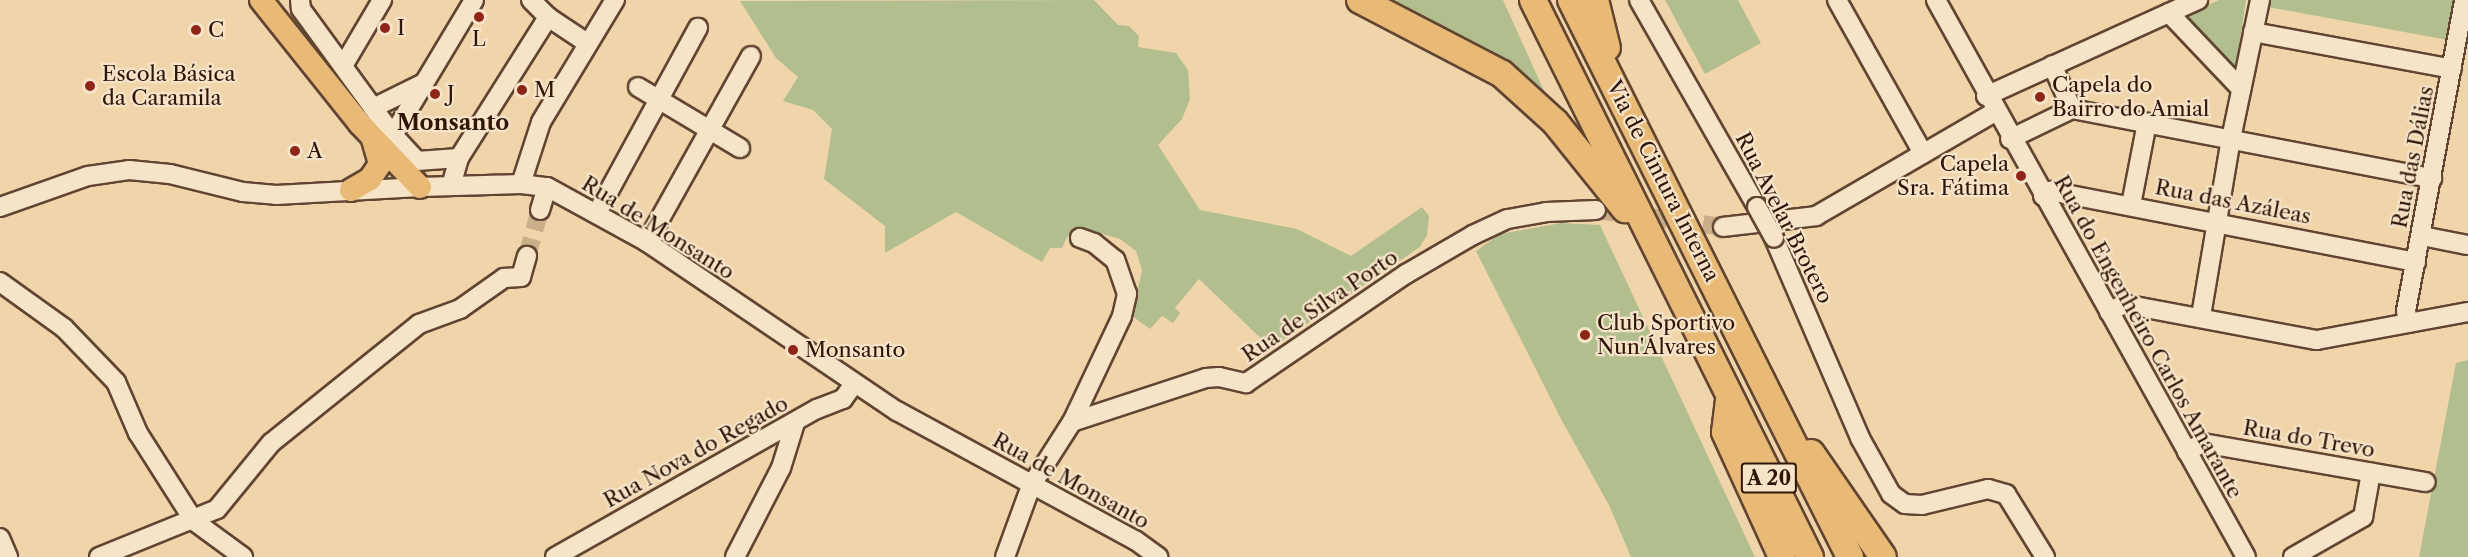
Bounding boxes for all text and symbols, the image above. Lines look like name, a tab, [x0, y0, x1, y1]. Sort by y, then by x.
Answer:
marker: L	[472, 10, 486, 24]
place label: I	[397, 15, 405, 41]
place label: C	[208, 17, 224, 43]
marker: I	[378, 21, 392, 35]
marker: C	[189, 23, 203, 37]
place label: L	[472, 26, 486, 52]
place label: Escola Básica da Caramila	[102, 61, 236, 111]
place label: Capela do Bairro do Amial	[2052, 72, 2210, 122]
street label: Via de Cintura Interna	[1601, 76, 1725, 286]
place label: M	[534, 77, 555, 103]
marker: Escola Básica da Caramila	[83, 79, 97, 93]
place label: J	[447, 81, 455, 107]
marker: M	[515, 83, 529, 97]
street label: Rua das Dálias	[2387, 84, 2439, 230]
marker: J	[428, 87, 442, 101]
marker: Capela do Bairro do Amial	[2033, 90, 2047, 104]
district label: Monsanto	[397, 110, 509, 136]
street label: Rua Avelar Brotero	[1730, 128, 1838, 308]
place label: A	[307, 138, 323, 164]
marker: A	[288, 144, 302, 158]
place label: Capela Sra. Fátima	[1897, 151, 2009, 201]
marker: Capela Sra. Fátima	[2014, 169, 2028, 183]
street label: Rua de Monsanto	[577, 171, 739, 285]
street label: Rua do Engenheiro Carlos Amarante	[2048, 171, 2248, 503]
street label: Rua das Azáleas	[2152, 174, 2314, 230]
street label: Rua de Silva Porto	[1237, 244, 1403, 368]
place label: Club Sportivo Nun'Álvares	[1597, 310, 1735, 360]
marker: Club Sportivo Nun'Álvares	[1578, 328, 1592, 342]
place label: Monsanto	[805, 337, 905, 363]
marker: Monsanto	[786, 343, 800, 357]
street label: Rua Nova do Regado	[599, 391, 793, 513]
street label: Rua do Trevo	[2241, 415, 2377, 463]
street label: Rua de Monsanto	[988, 427, 1154, 535]
road number: A 20	[1739, 461, 1799, 495]

